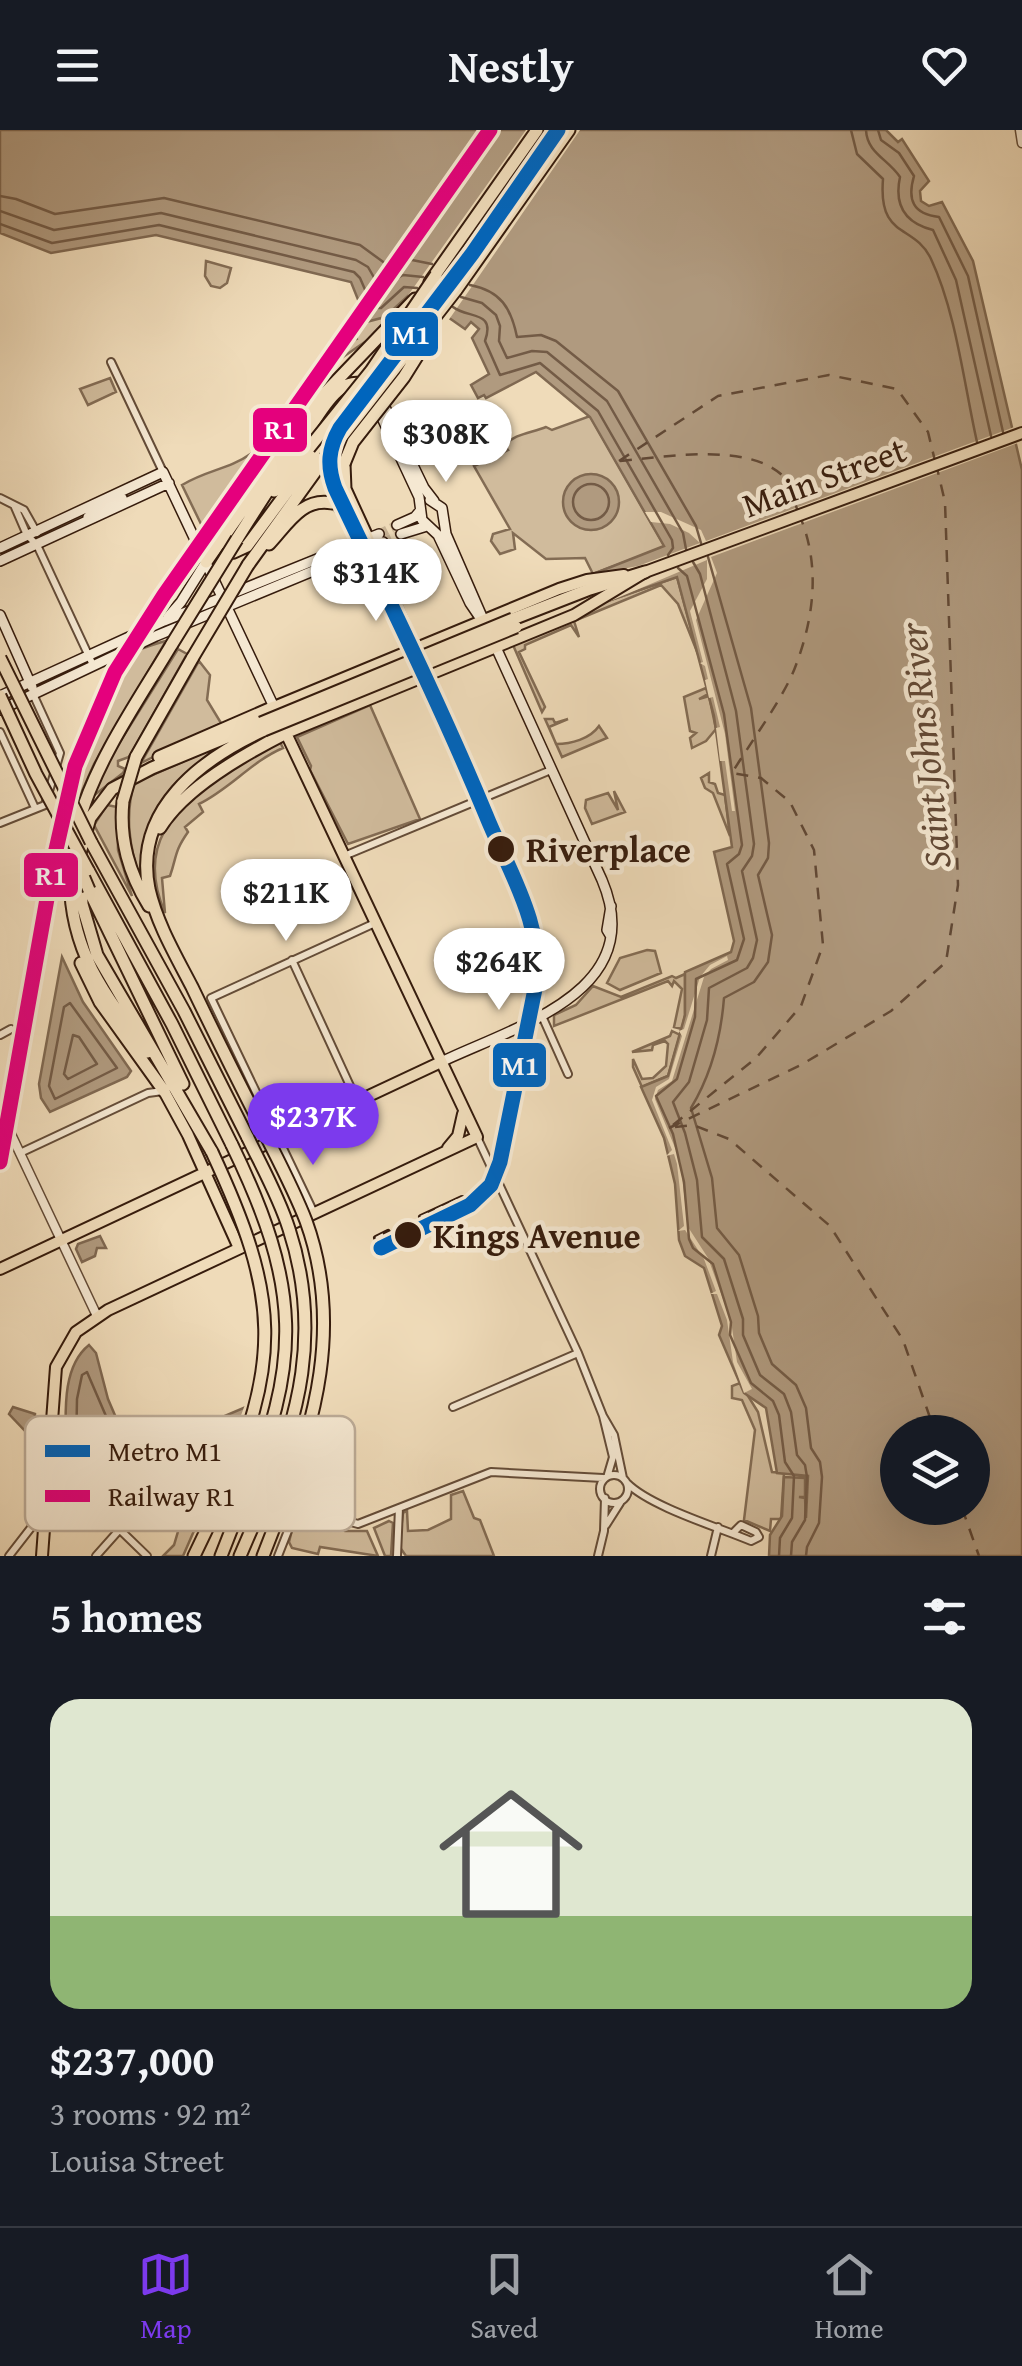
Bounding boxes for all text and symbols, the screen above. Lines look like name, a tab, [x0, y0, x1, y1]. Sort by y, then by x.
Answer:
text: Nestly	[448, 33, 574, 98]
icon: menu	[50, 38, 105, 93]
icon: heart	[917, 38, 972, 93]
line badge: M1	[383, 310, 440, 358]
text: M1	[392, 313, 430, 354]
pin: $308K	[376, 400, 516, 485]
line badge: R1	[251, 406, 309, 454]
text: R1	[264, 408, 296, 449]
text: $308K	[403, 409, 489, 456]
street label: Main Street	[735, 424, 913, 530]
pin: $314K	[306, 539, 446, 624]
text: $314K	[333, 548, 419, 595]
water label: Saint Johns River	[883, 618, 965, 872]
place label: Riverplace	[526, 824, 691, 875]
marker: Riverplace	[485, 833, 517, 865]
line badge: R1	[22, 851, 80, 899]
text: R1	[35, 854, 67, 895]
pin: $211K	[216, 859, 356, 944]
text: $211K	[243, 868, 329, 915]
pin: $264K	[429, 928, 569, 1013]
text: $264K	[456, 937, 542, 984]
line badge: M1	[491, 1041, 548, 1089]
text: M1	[501, 1044, 539, 1085]
pin: $237K	[243, 1083, 383, 1168]
text: $237K	[270, 1092, 356, 1139]
place label: Kings Avenue	[433, 1210, 641, 1261]
marker: Kings Avenue	[392, 1219, 424, 1251]
map controls	[880, 1415, 990, 1525]
button: layers	[880, 1415, 990, 1525]
legend	[25, 1416, 355, 1531]
text: Metro M1	[108, 1430, 222, 1471]
text: Railway R1	[108, 1475, 235, 1516]
text: 5 homes	[50, 1586, 203, 1647]
icon: filters	[917, 1589, 972, 1644]
icon: home	[421, 1764, 601, 1944]
text: $237,000	[50, 2029, 214, 2090]
text: 3 rooms · 92 m²	[50, 2090, 251, 2137]
text: Louisa Street	[50, 2137, 224, 2184]
tab: Map	[138, 2247, 193, 2348]
tab: Saved	[470, 2247, 538, 2348]
tab: Home	[815, 2247, 884, 2348]

